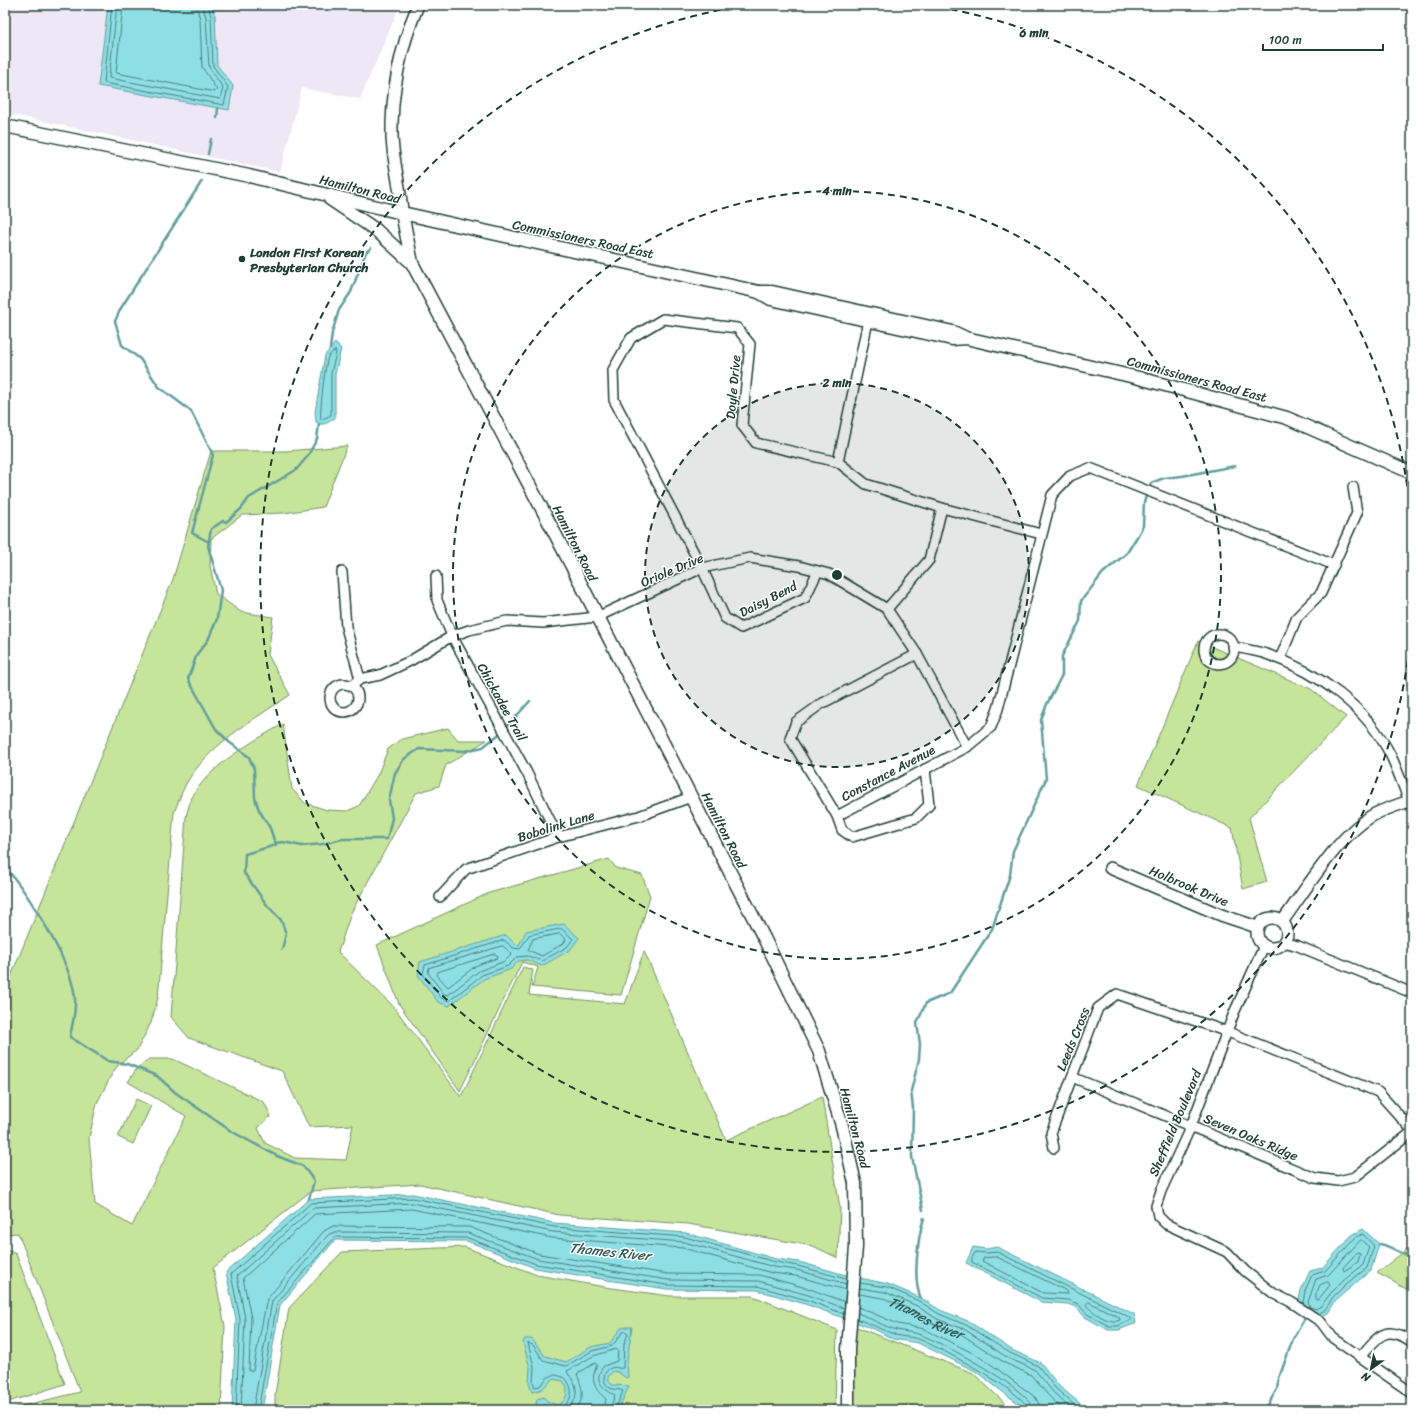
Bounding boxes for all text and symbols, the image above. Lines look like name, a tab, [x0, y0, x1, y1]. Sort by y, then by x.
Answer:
text: 6 min	[1019, 22, 1049, 44]
scale bar	[1263, 26, 1383, 52]
text: 100 m	[1269, 29, 1302, 51]
street label: Hamilton Road	[317, 168, 404, 210]
text: 4 min	[821, 180, 852, 202]
street label: Commissioners Road East	[510, 213, 656, 265]
place label: London First Korean Presbyterian Church	[250, 241, 368, 279]
marker: London First Korean Presbyterian Church	[237, 254, 247, 264]
street label: Commissioners Road East	[1124, 349, 1270, 409]
street label: Doyle Drive	[719, 354, 747, 420]
text: 2 min	[821, 372, 852, 394]
street label: Hamilton Road	[546, 501, 605, 586]
street label: Oriole Drive	[637, 546, 707, 594]
centre of rings	[830, 568, 844, 582]
street label: Daisy Bend	[735, 574, 802, 623]
street label: Chickadee Trail	[471, 658, 533, 746]
street label: Constance Avenue	[837, 738, 939, 808]
street label: Hamilton Road	[695, 788, 754, 873]
street label: Bobolink Lane	[515, 803, 598, 849]
street label: Holbrook Drive	[1146, 859, 1233, 913]
street label: Leeds Cross	[1050, 1003, 1096, 1075]
street label: Sheffield Boulevard	[1142, 1065, 1208, 1180]
street label: Hamilton Road	[833, 1085, 877, 1172]
street label: Seven Oaks Ridge	[1200, 1107, 1302, 1167]
water label: Thames River	[568, 1235, 655, 1269]
water label: Thames River	[885, 1289, 970, 1348]
north arrow	[1351, 1349, 1391, 1389]
text: N	[1357, 1367, 1375, 1388]

